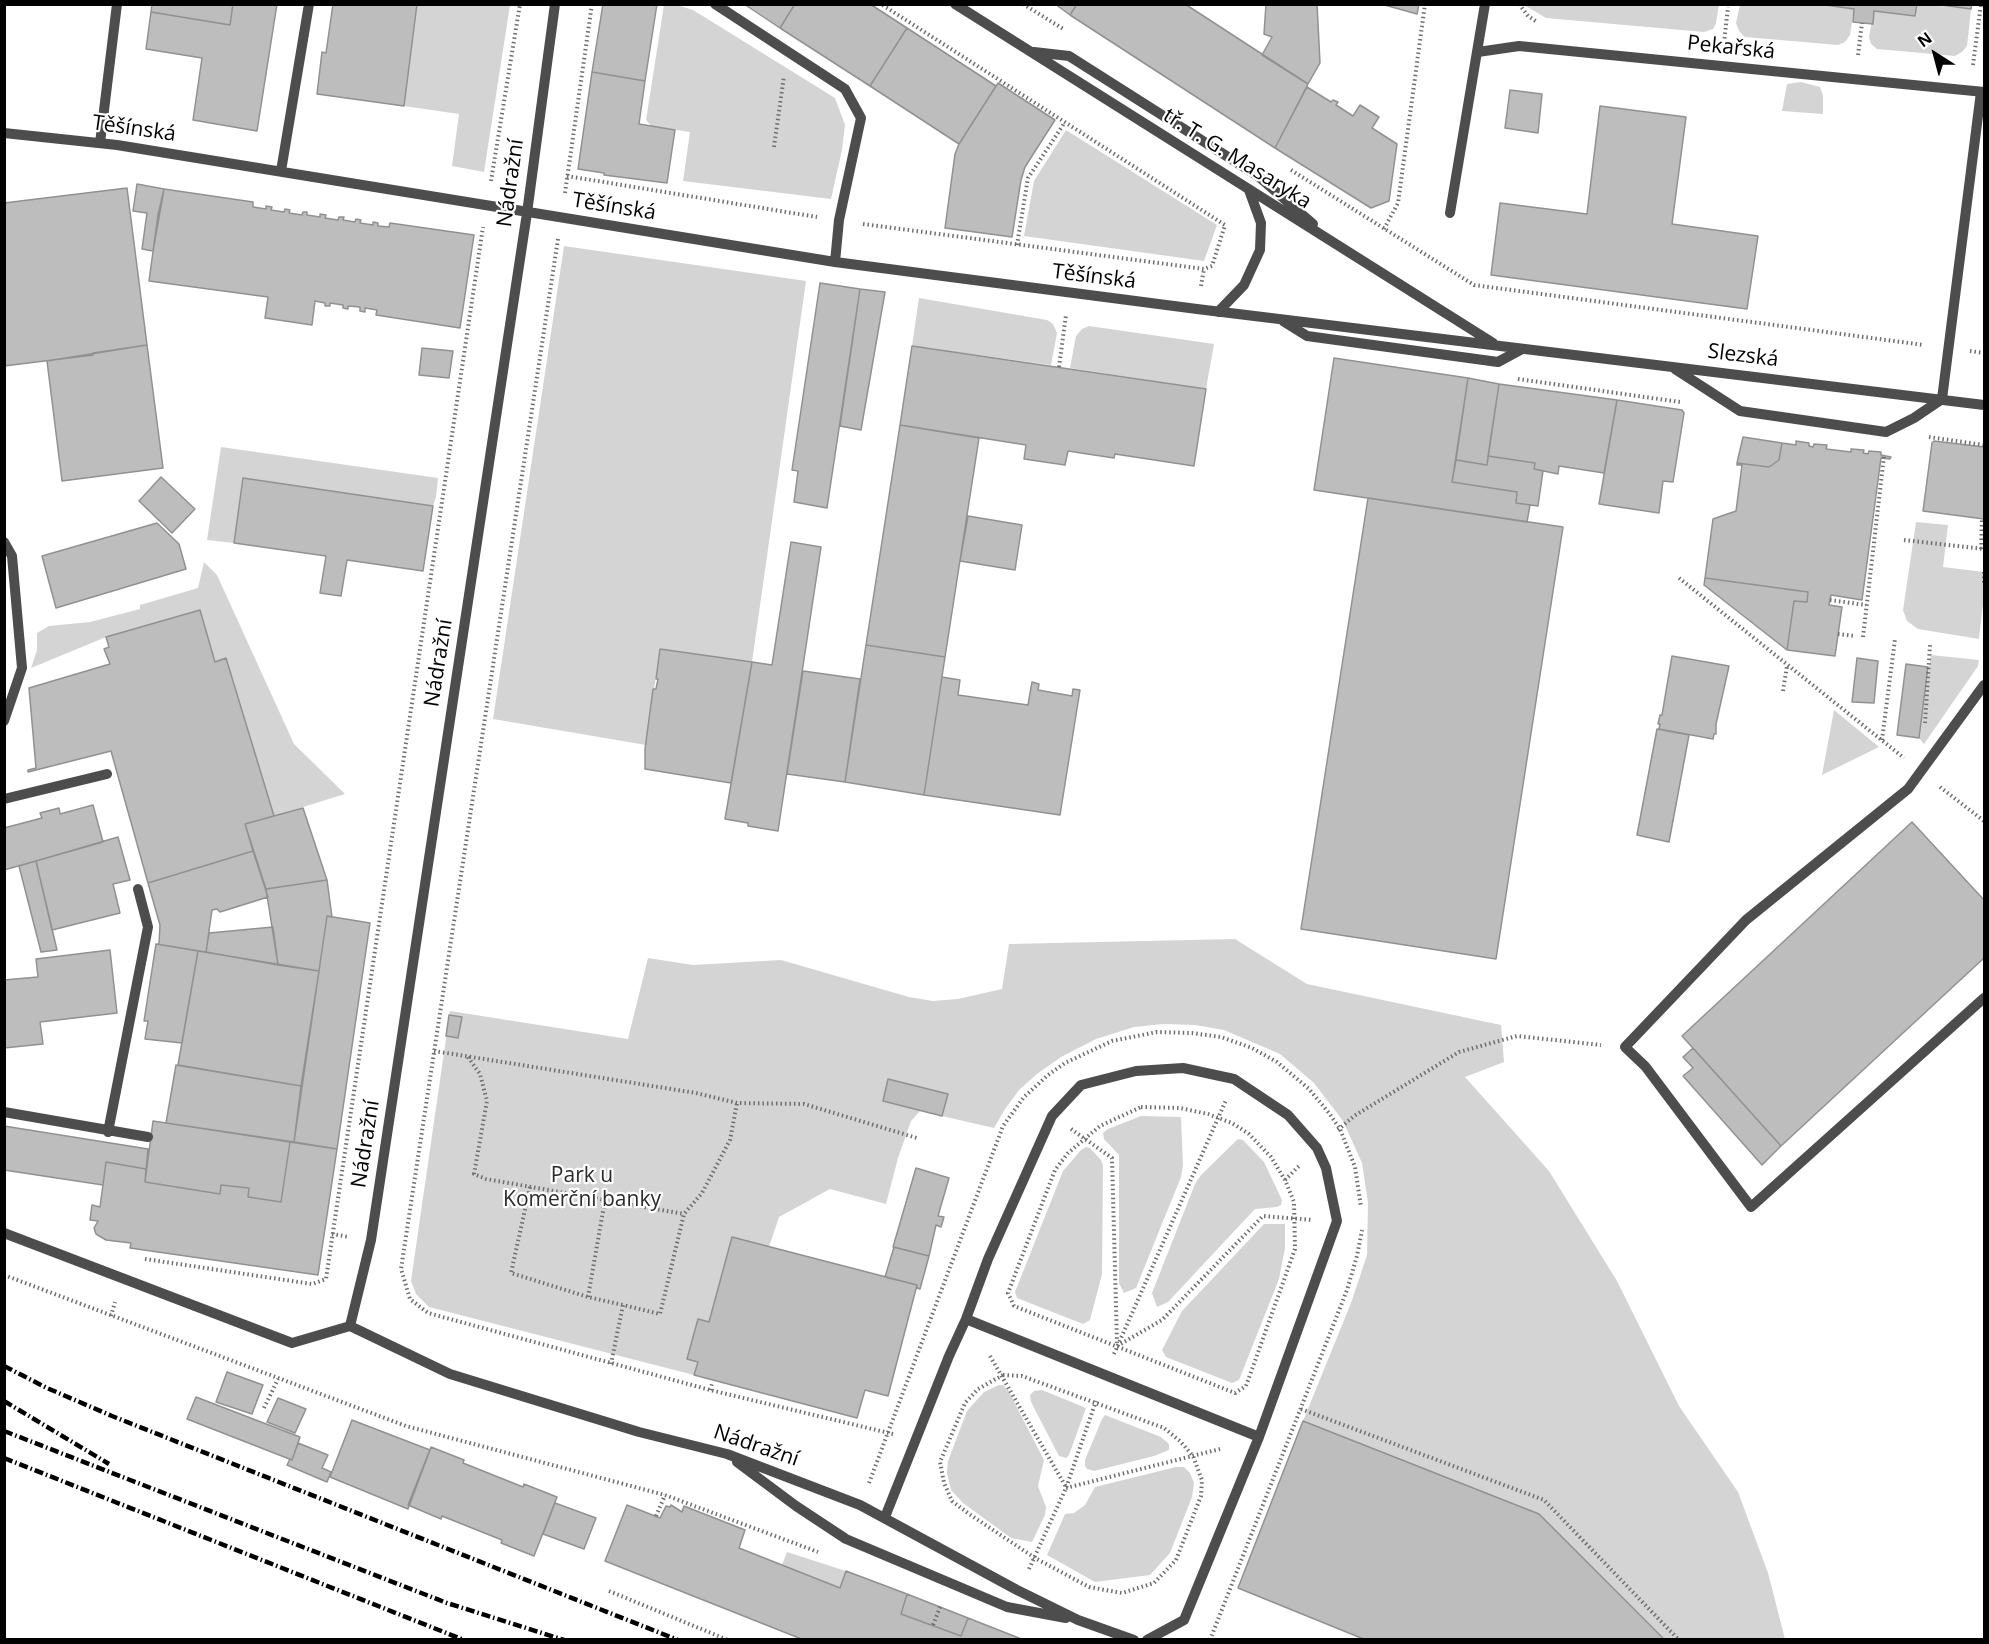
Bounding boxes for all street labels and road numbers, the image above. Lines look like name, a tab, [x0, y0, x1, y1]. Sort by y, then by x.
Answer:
street label: Pekařská	[1686, 31, 1776, 65]
street label: tř. T. G. Masaryka	[1158, 103, 1316, 215]
street label: Těšínská	[91, 111, 177, 147]
street label: Nádražní	[492, 137, 530, 229]
street label: Těšínská	[570, 188, 658, 226]
street label: Těšínská	[1051, 259, 1137, 295]
street label: Slezská	[1706, 339, 1780, 373]
street label: Nádražní	[420, 617, 458, 709]
street label: Nádražní	[347, 1098, 385, 1190]
street label: Nádražní	[710, 1420, 802, 1472]

